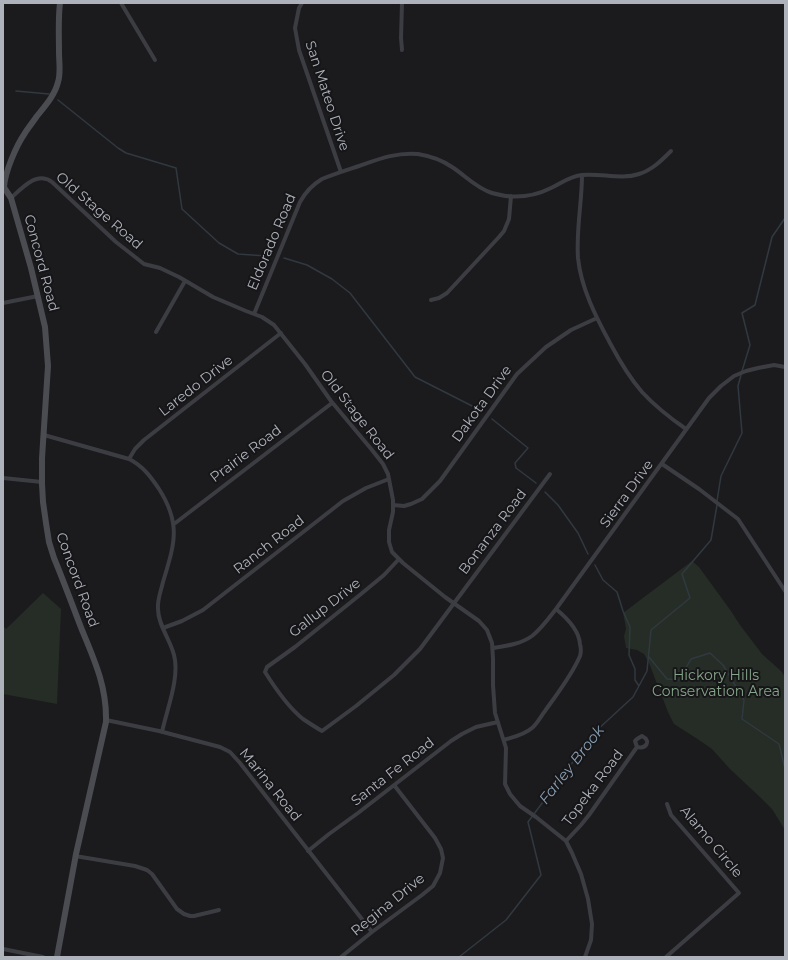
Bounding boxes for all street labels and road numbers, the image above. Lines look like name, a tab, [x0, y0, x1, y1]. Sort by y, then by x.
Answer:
street label: San Mateo Drive	[301, 39, 353, 153]
street label: Old Stage Road	[52, 169, 146, 253]
street label: Eldorado Road	[244, 191, 300, 293]
street label: Concord Road	[20, 213, 62, 313]
street label: Laredo Drive	[156, 352, 236, 420]
street label: Dakota Drive	[449, 362, 515, 446]
street label: Old Stage Road	[317, 367, 397, 463]
street label: Prairie Road	[207, 422, 285, 486]
street label: Sierra Drive	[597, 457, 657, 531]
street label: Bonanza Road	[456, 486, 530, 578]
street label: Ranch Road	[230, 512, 308, 578]
street label: Concord Road	[52, 530, 102, 630]
street label: Gallup Drive	[286, 575, 364, 641]
street label: Santa Fe Road	[348, 734, 438, 810]
street label: Marina Road	[235, 745, 305, 825]
street label: Topeka Road	[559, 747, 627, 829]
street label: Alamo Circle	[676, 803, 746, 881]
street label: Regina Drive	[348, 870, 428, 940]

